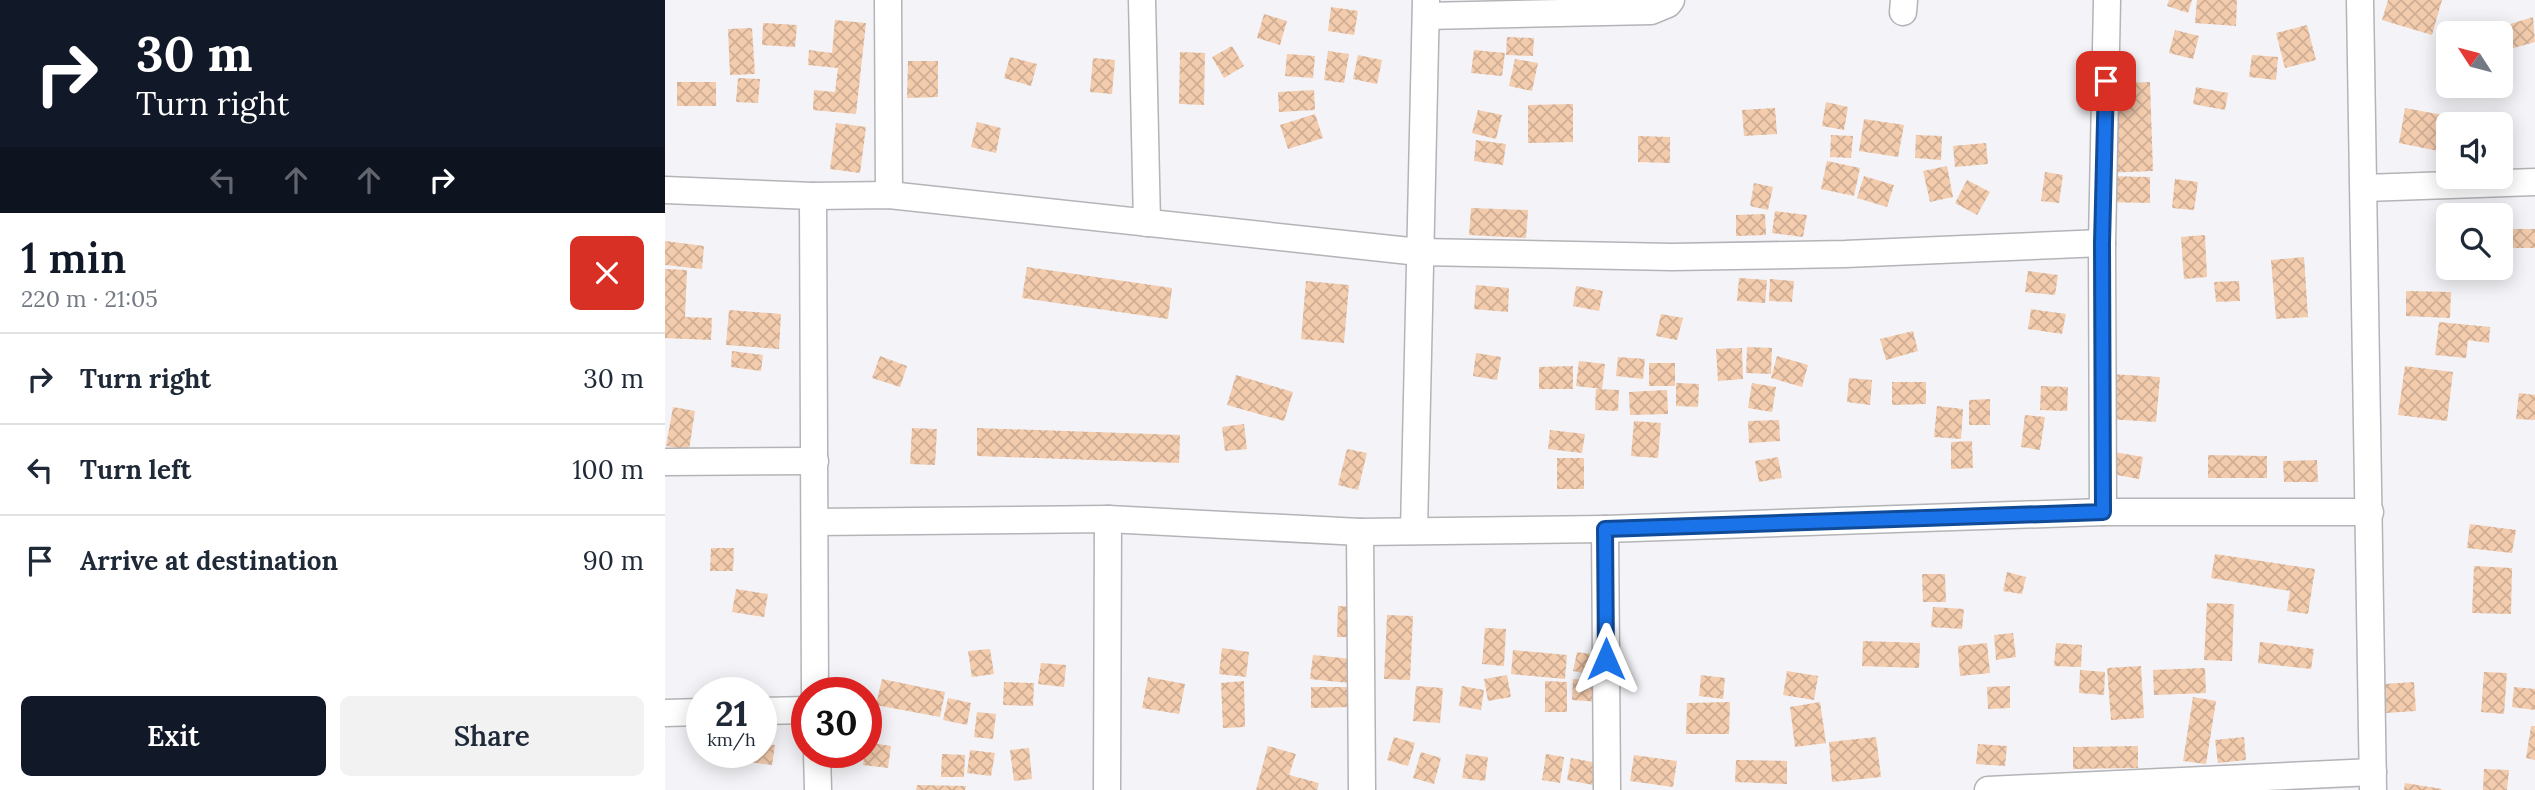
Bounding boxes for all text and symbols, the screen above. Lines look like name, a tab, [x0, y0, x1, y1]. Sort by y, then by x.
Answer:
north arrow	[2436, 21, 2513, 98]
map controls	[2436, 21, 2513, 280]
text: 30 m	[136, 22, 253, 84]
icon: right	[21, 28, 112, 119]
pin	[2076, 51, 2136, 111]
icon: arrive	[2087, 62, 2125, 100]
text: Turn right	[136, 83, 289, 124]
button: sound	[2436, 112, 2513, 189]
icon: left	[204, 161, 242, 199]
icon: ahead	[277, 161, 315, 199]
icon: ahead	[350, 161, 388, 199]
icon: right	[423, 161, 461, 199]
button: search	[2436, 203, 2513, 280]
text: 1 min	[21, 231, 126, 285]
button: close	[570, 236, 644, 310]
text: 220 m · 21:05	[21, 284, 158, 313]
icon: right	[21, 360, 59, 398]
text: Turn right	[80, 362, 211, 395]
text: 30 m	[583, 362, 644, 395]
icon: left	[21, 451, 59, 489]
text: Turn left	[80, 453, 191, 486]
text: 100 m	[572, 453, 644, 486]
icon: arrive	[21, 542, 59, 580]
text: Arrive at destination	[80, 544, 338, 577]
text: 90 m	[583, 544, 644, 577]
position arrow	[1569, 622, 1643, 696]
speed limit sign: 30	[791, 677, 882, 768]
text: 21	[715, 691, 748, 736]
button: Exit	[21, 696, 326, 776]
button: Share	[340, 696, 644, 776]
text: km/h	[707, 728, 756, 751]

